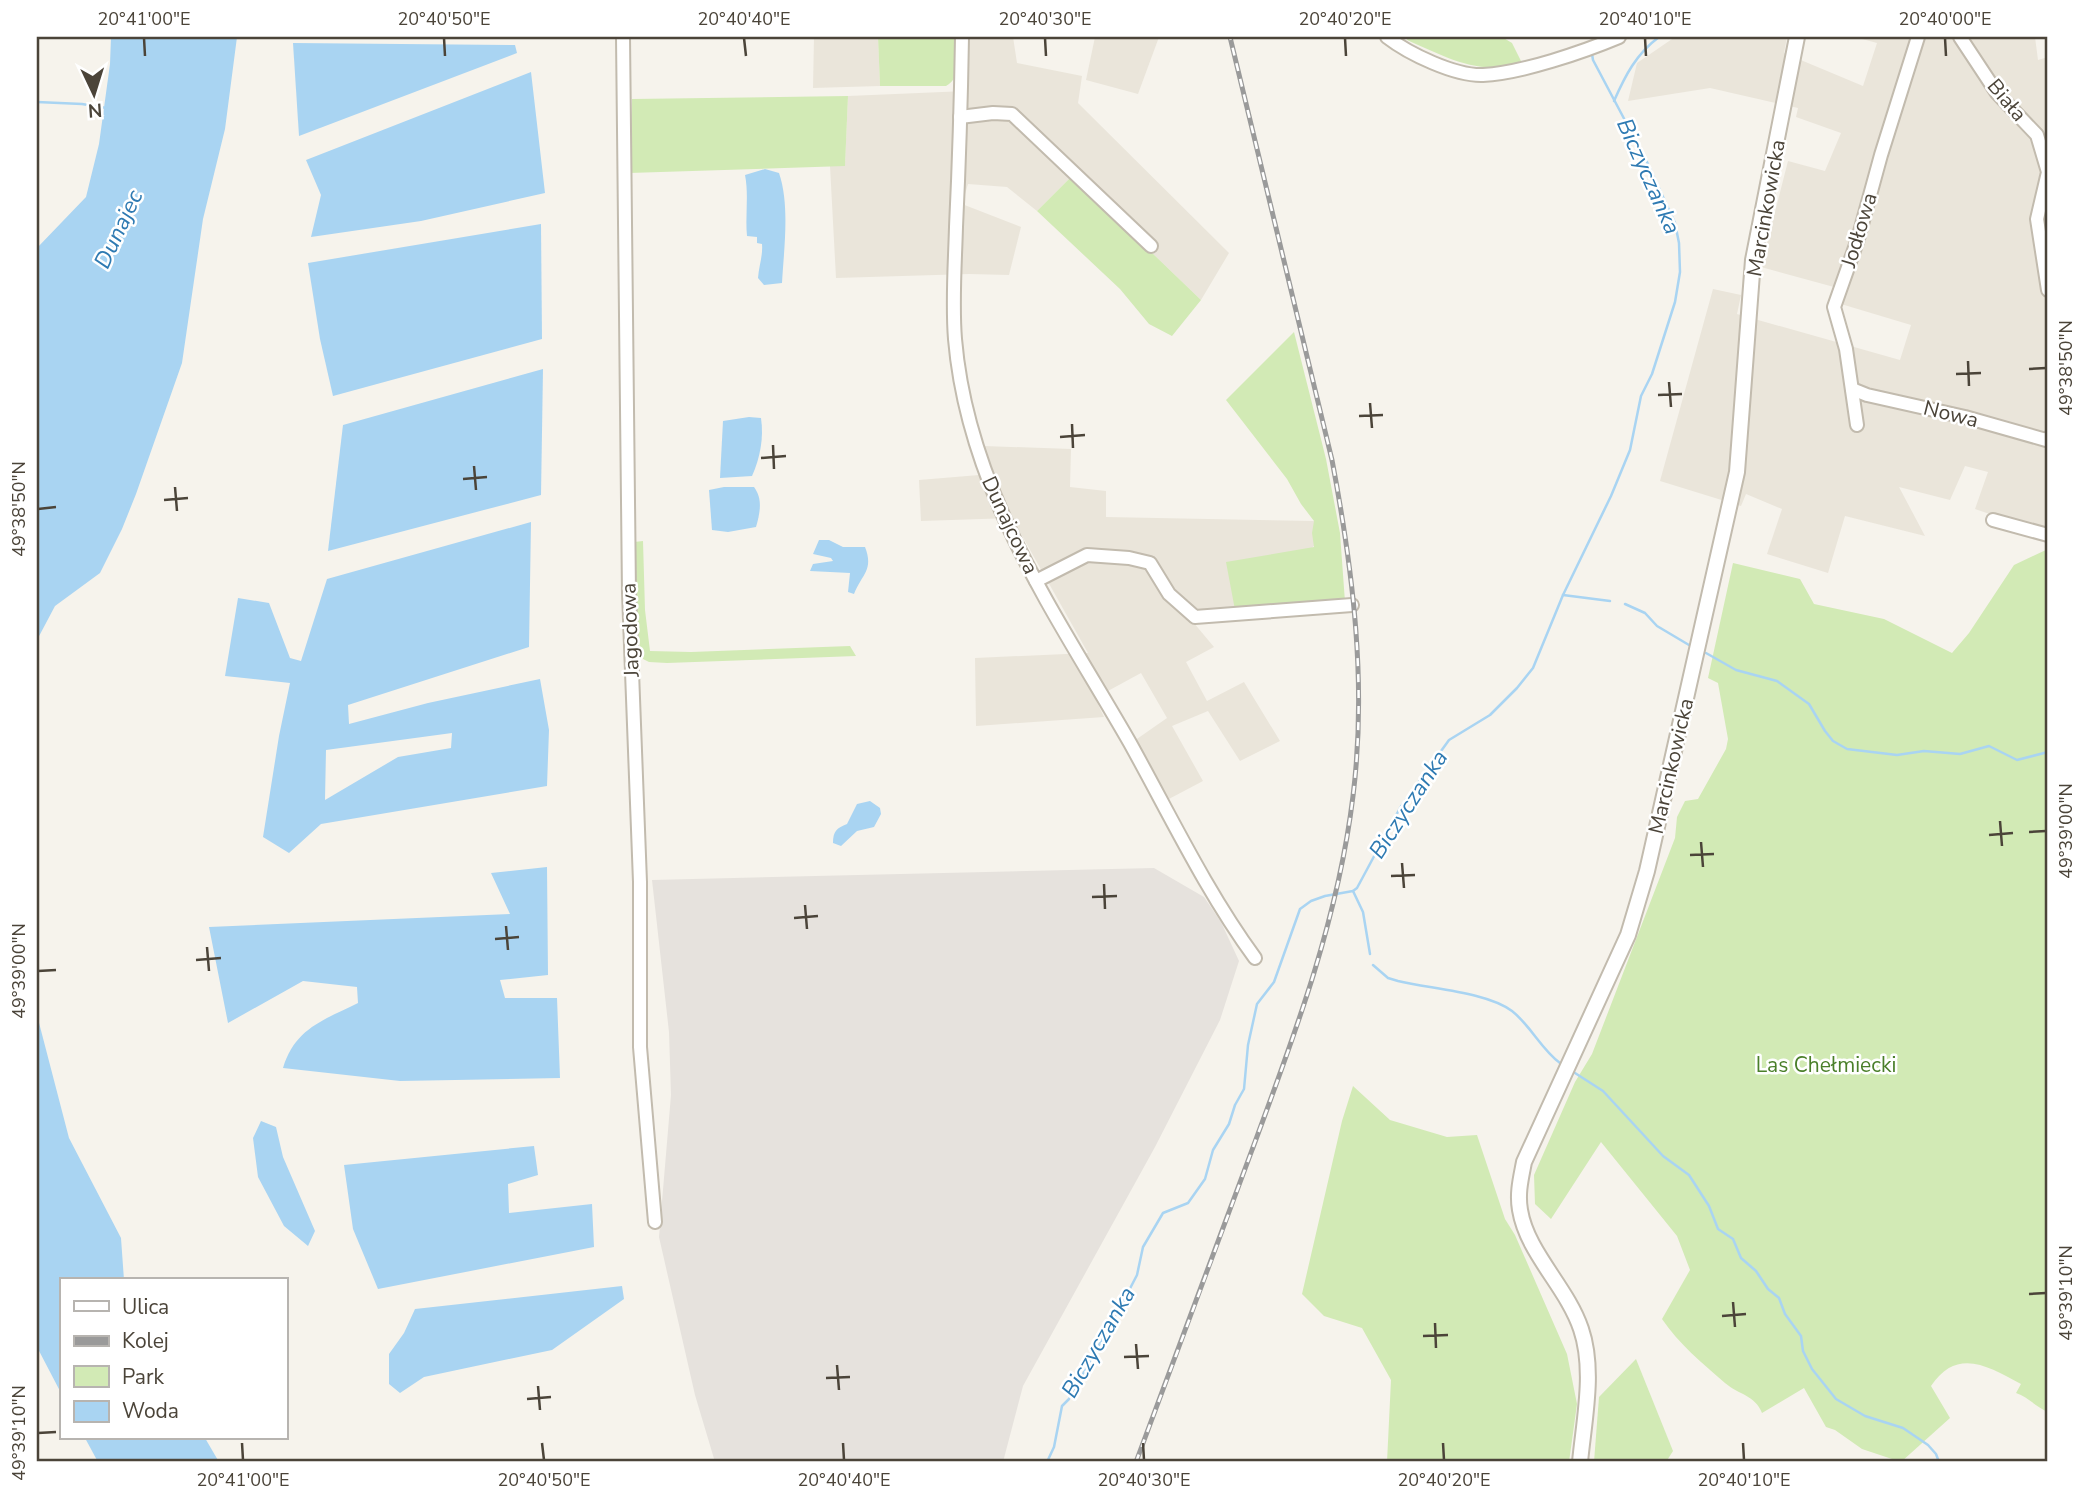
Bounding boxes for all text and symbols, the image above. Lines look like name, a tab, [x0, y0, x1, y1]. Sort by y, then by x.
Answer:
text: 20°41'00"E	[98, 7, 191, 31]
text: 20°40'50"E	[398, 7, 491, 31]
text: 20°40'40"E	[698, 7, 791, 31]
text: 20°40'30"E	[999, 7, 1092, 31]
text: 20°40'20"E	[1299, 7, 1392, 31]
text: 20°40'10"E	[1599, 7, 1692, 31]
text: 20°40'00"E	[1899, 7, 1992, 31]
north arrow	[60, 60, 130, 130]
street label: Biała	[1981, 73, 2033, 127]
text: N	[87, 96, 103, 123]
water label: Biczyczanka	[1609, 113, 1688, 239]
street label: Marcinkowicka	[1740, 137, 1792, 279]
water label: Dunajec	[87, 184, 150, 274]
street label: Jodłowa	[1834, 189, 1884, 272]
text: 49°38'50"N	[2054, 320, 2078, 416]
street label: Nowa	[1921, 394, 1981, 434]
text: 49°38'50"N	[7, 461, 31, 557]
street label: Dunajcowa	[975, 472, 1045, 578]
street label: Jagodowa	[614, 582, 646, 679]
street label: Marcinkowicka	[1642, 695, 1700, 837]
water label: Biczyczanka	[1362, 744, 1455, 865]
text: 49°39'00"N	[2054, 783, 2078, 879]
text: 49°39'00"N	[7, 923, 31, 1019]
park label: Las Chełmiecki	[1756, 1051, 1896, 1079]
text: 49°39'10"N	[2054, 1245, 2078, 1341]
legend	[60, 1278, 287, 1440]
water label: Biczyczanka	[1054, 1281, 1143, 1404]
text: Ulica	[122, 1293, 169, 1321]
text: Kolej	[122, 1327, 169, 1355]
text: Park	[122, 1363, 164, 1391]
text: 49°39'10"N	[7, 1385, 31, 1481]
text: Woda	[122, 1397, 179, 1425]
text: 20°41'00"E	[197, 1468, 290, 1492]
text: 20°40'50"E	[498, 1468, 591, 1492]
text: 20°40'40"E	[798, 1468, 891, 1492]
text: 20°40'30"E	[1098, 1468, 1191, 1492]
text: 20°40'20"E	[1398, 1468, 1491, 1492]
text: 20°40'10"E	[1698, 1468, 1791, 1492]

